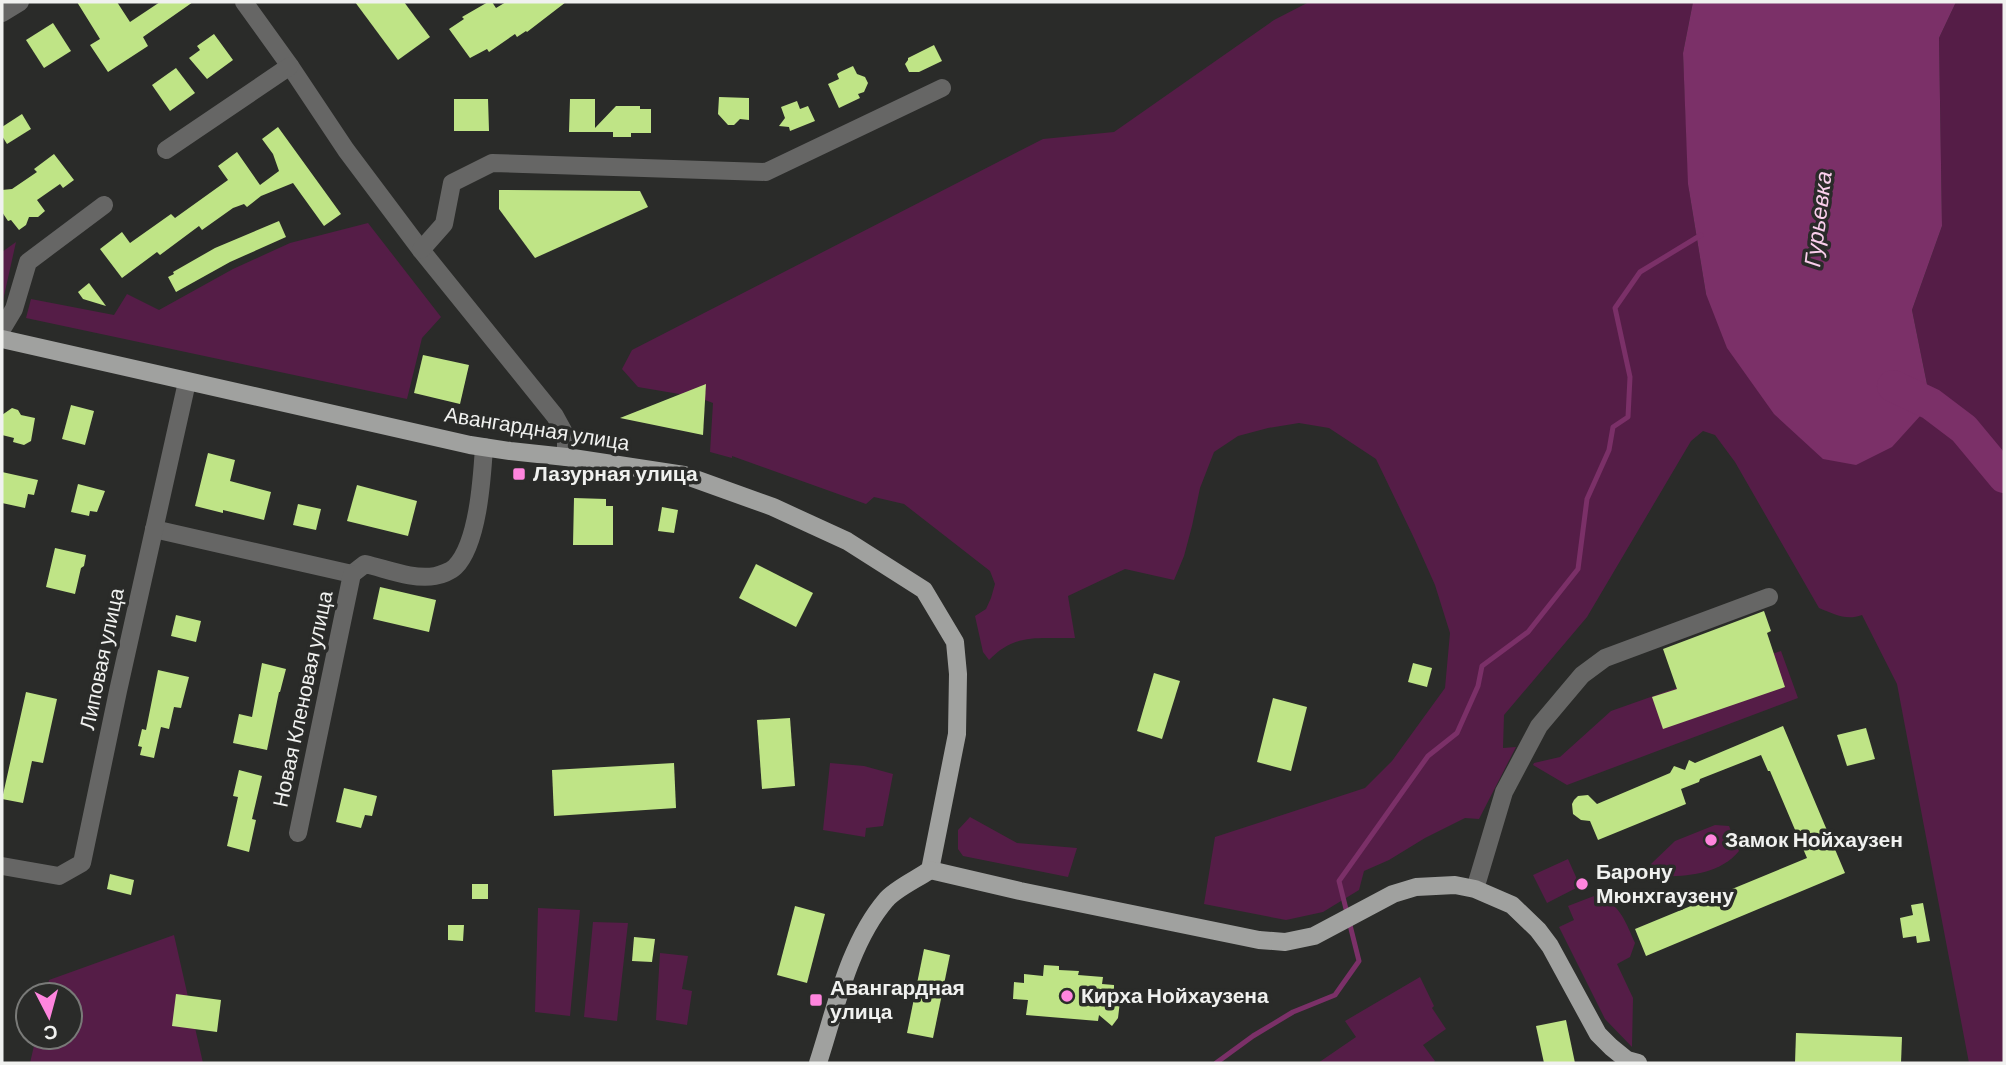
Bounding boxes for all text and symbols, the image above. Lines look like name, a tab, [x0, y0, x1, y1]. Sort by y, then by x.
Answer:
water label: Гурьевка	[1797, 169, 1837, 268]
street label: Авангардная улица	[443, 401, 632, 455]
place label: Лазурная улица	[533, 460, 698, 485]
marker: Лазурная улица	[511, 466, 527, 482]
street label: Липовая улица	[73, 585, 128, 732]
street label: Новая Кленовая улица	[266, 588, 337, 809]
place label: Замок Нойхаузен	[1725, 826, 1903, 851]
marker: Замок Нойхаузен	[1703, 832, 1719, 848]
place label: Барону Мюнхгаузену	[1596, 858, 1734, 907]
marker: Барону Мюнхгаузену	[1574, 876, 1590, 892]
place label: Авангардная улица	[830, 974, 965, 1023]
north arrow	[14, 981, 84, 1051]
place label: Кирха Нойхаузена	[1081, 982, 1269, 1007]
marker: Кирха Нойхаузена	[1059, 988, 1075, 1004]
marker: Авангардная улица	[808, 992, 824, 1008]
text: С	[43, 1021, 59, 1046]

